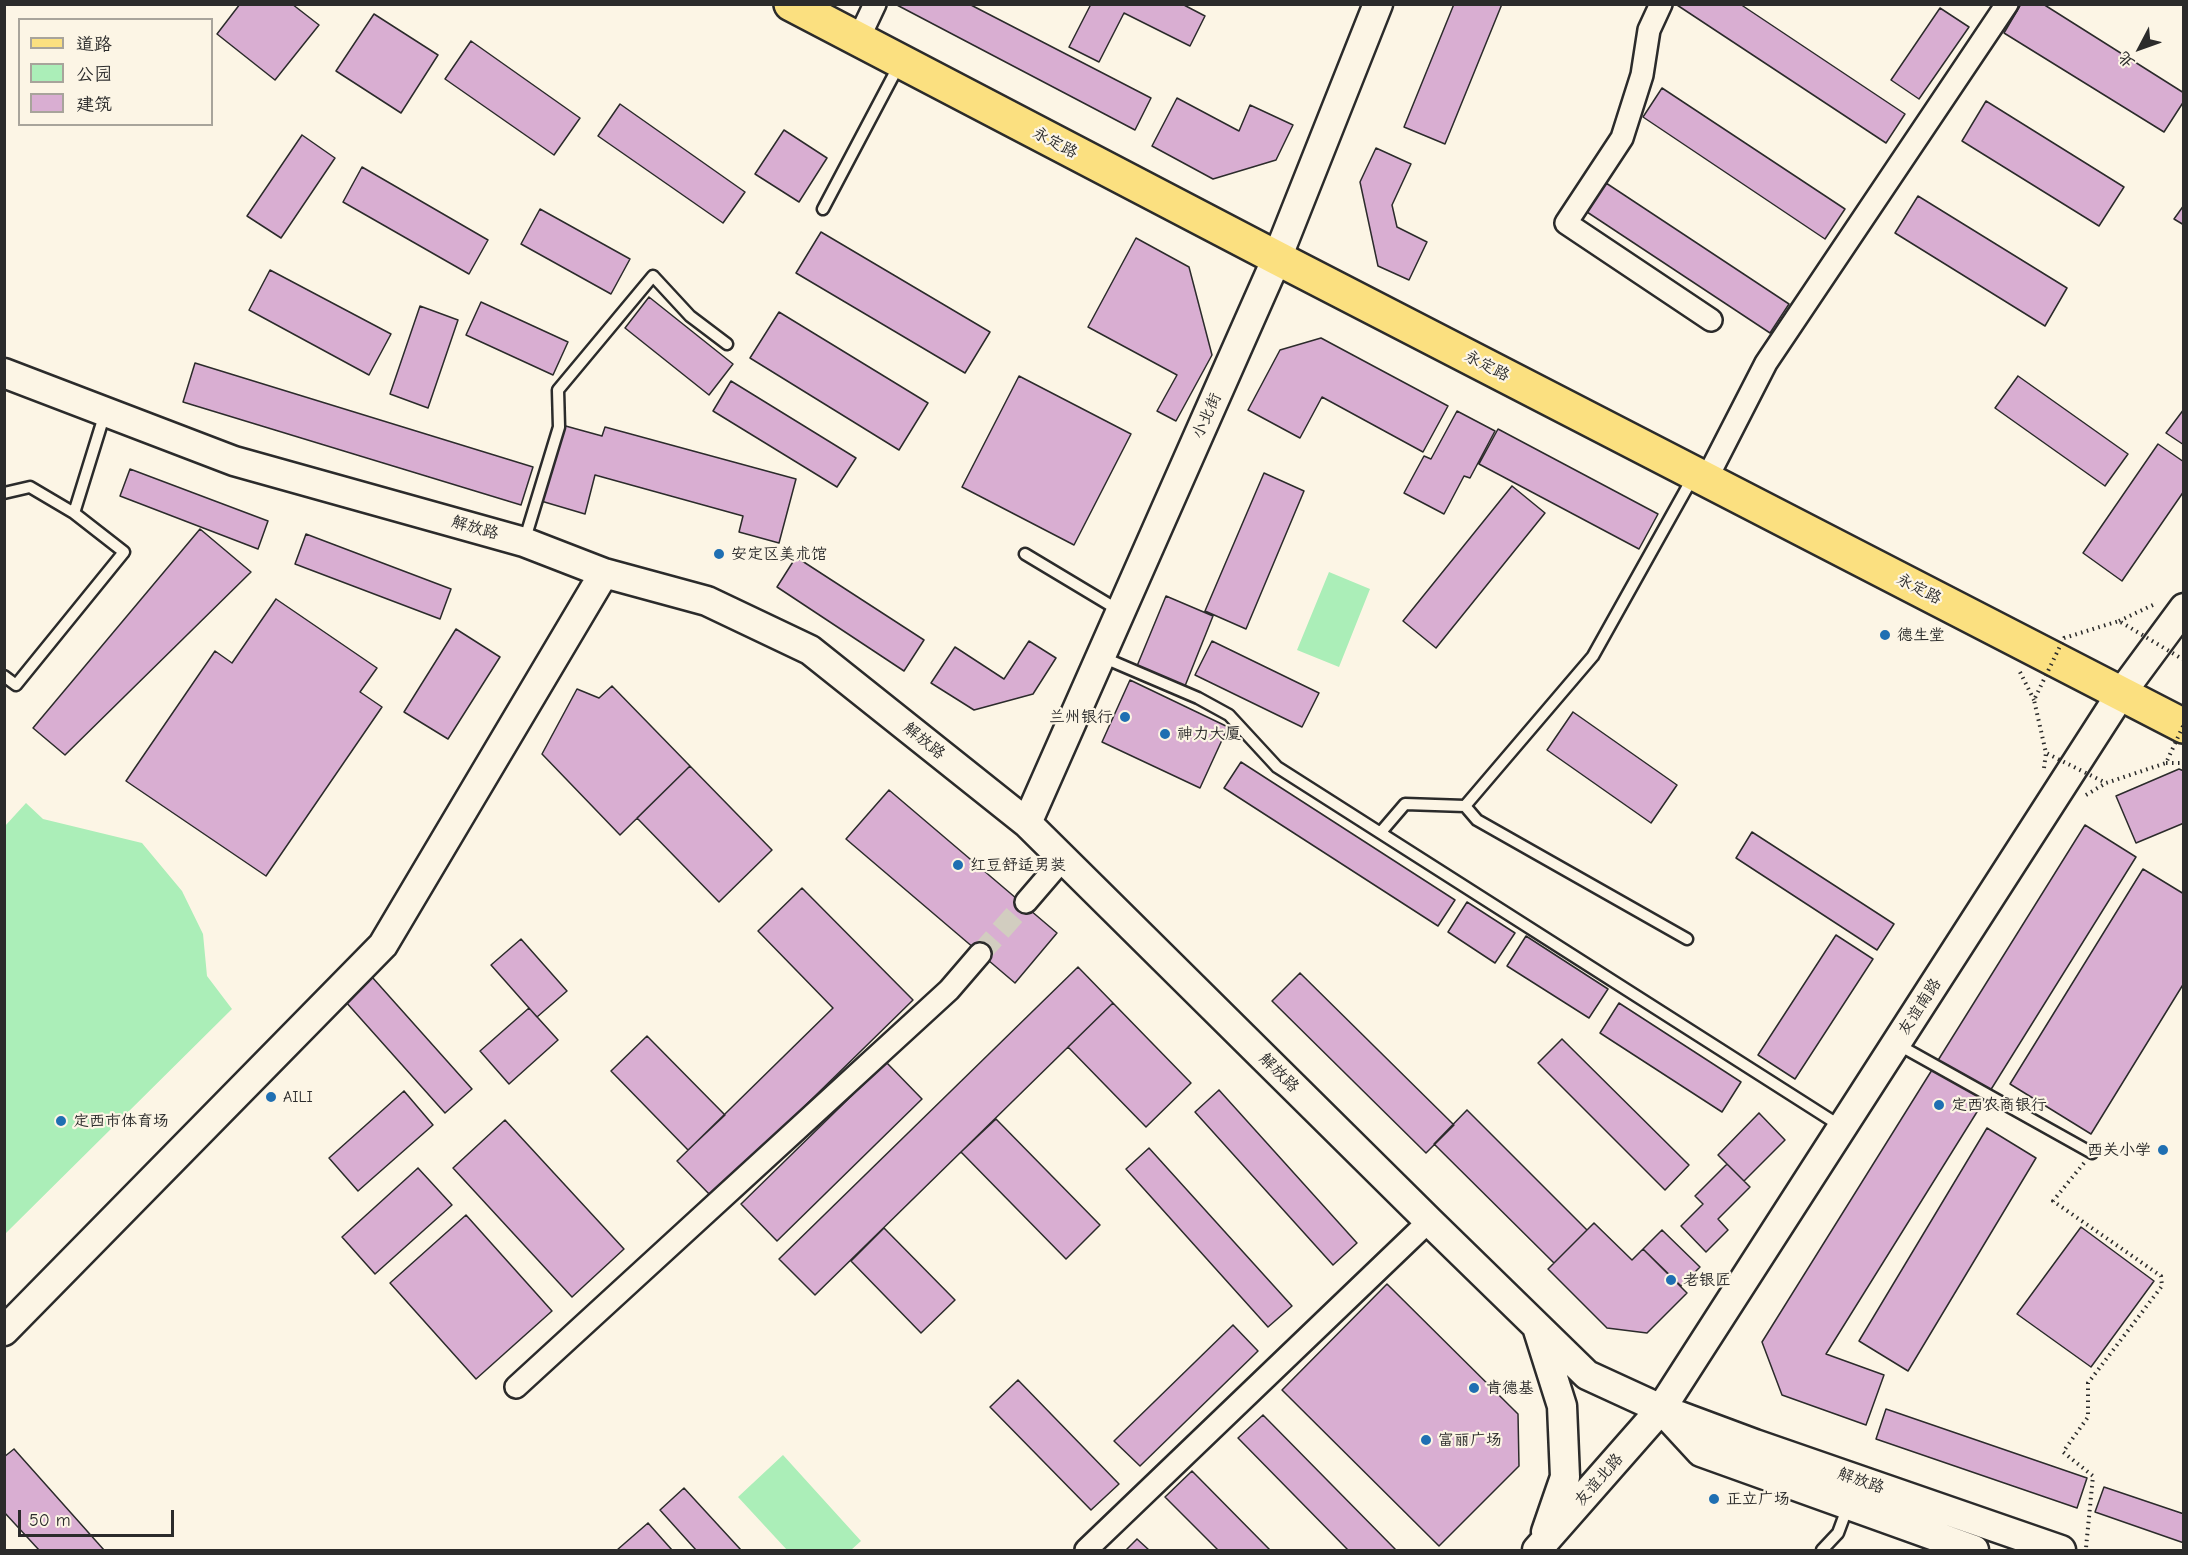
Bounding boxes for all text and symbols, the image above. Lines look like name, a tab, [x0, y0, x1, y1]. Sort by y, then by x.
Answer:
legend	[18, 18, 213, 126]
north arrow	[2110, 18, 2170, 78]
text: 道路	[76, 34, 112, 55]
text: 北	[2114, 48, 2138, 72]
text: 公园	[76, 64, 112, 85]
text: 建筑	[76, 94, 112, 115]
street label: 永定路	[1029, 123, 1081, 163]
street label: 永定路	[1461, 347, 1513, 385]
street label: 小北街	[1188, 390, 1226, 442]
street label: 解放路	[449, 512, 501, 544]
place label: 安定区美术馆	[731, 544, 827, 564]
marker: 安定区美术馆	[712, 547, 726, 561]
street label: 永定路	[1893, 570, 1945, 608]
place label: 德生堂	[1897, 625, 1945, 645]
marker: 德生堂	[1878, 628, 1892, 642]
place label: 兰州银行	[1049, 707, 1113, 727]
marker: 兰州银行	[1118, 710, 1132, 724]
street label: 解放路	[899, 718, 949, 764]
place label: 神力大厦	[1177, 724, 1241, 744]
marker: 神力大厦	[1158, 727, 1172, 741]
place label: 红豆舒适男装	[970, 855, 1066, 875]
marker: 红豆舒适男装	[951, 858, 965, 872]
street label: 友谊南路	[1895, 975, 1945, 1039]
street label: 解放路	[1255, 1049, 1303, 1097]
place label: AILI	[283, 1087, 313, 1107]
marker: AILI	[264, 1090, 278, 1104]
place label: 定西农商银行	[1951, 1095, 2047, 1115]
marker: 定西农商银行	[1932, 1098, 1946, 1112]
place label: 定西市体育场	[73, 1111, 169, 1131]
marker: 定西市体育场	[54, 1114, 68, 1128]
place label: 西关小学	[2087, 1140, 2151, 1160]
marker: 西关小学	[2156, 1143, 2170, 1157]
place label: 老银匠	[1683, 1270, 1731, 1290]
marker: 老银匠	[1664, 1273, 1678, 1287]
place label: 肯德基	[1486, 1378, 1534, 1398]
marker: 肯德基	[1467, 1381, 1481, 1395]
place label: 富丽广场	[1438, 1430, 1502, 1450]
marker: 富丽广场	[1419, 1433, 1433, 1447]
street label: 友谊北路	[1571, 1450, 1627, 1510]
street label: 解放路	[1835, 1464, 1887, 1498]
place label: 正立广场	[1726, 1489, 1790, 1509]
marker: 正立广场	[1707, 1492, 1721, 1506]
scale bar	[21, 1498, 177, 1536]
text: 50 m	[29, 1510, 71, 1531]

